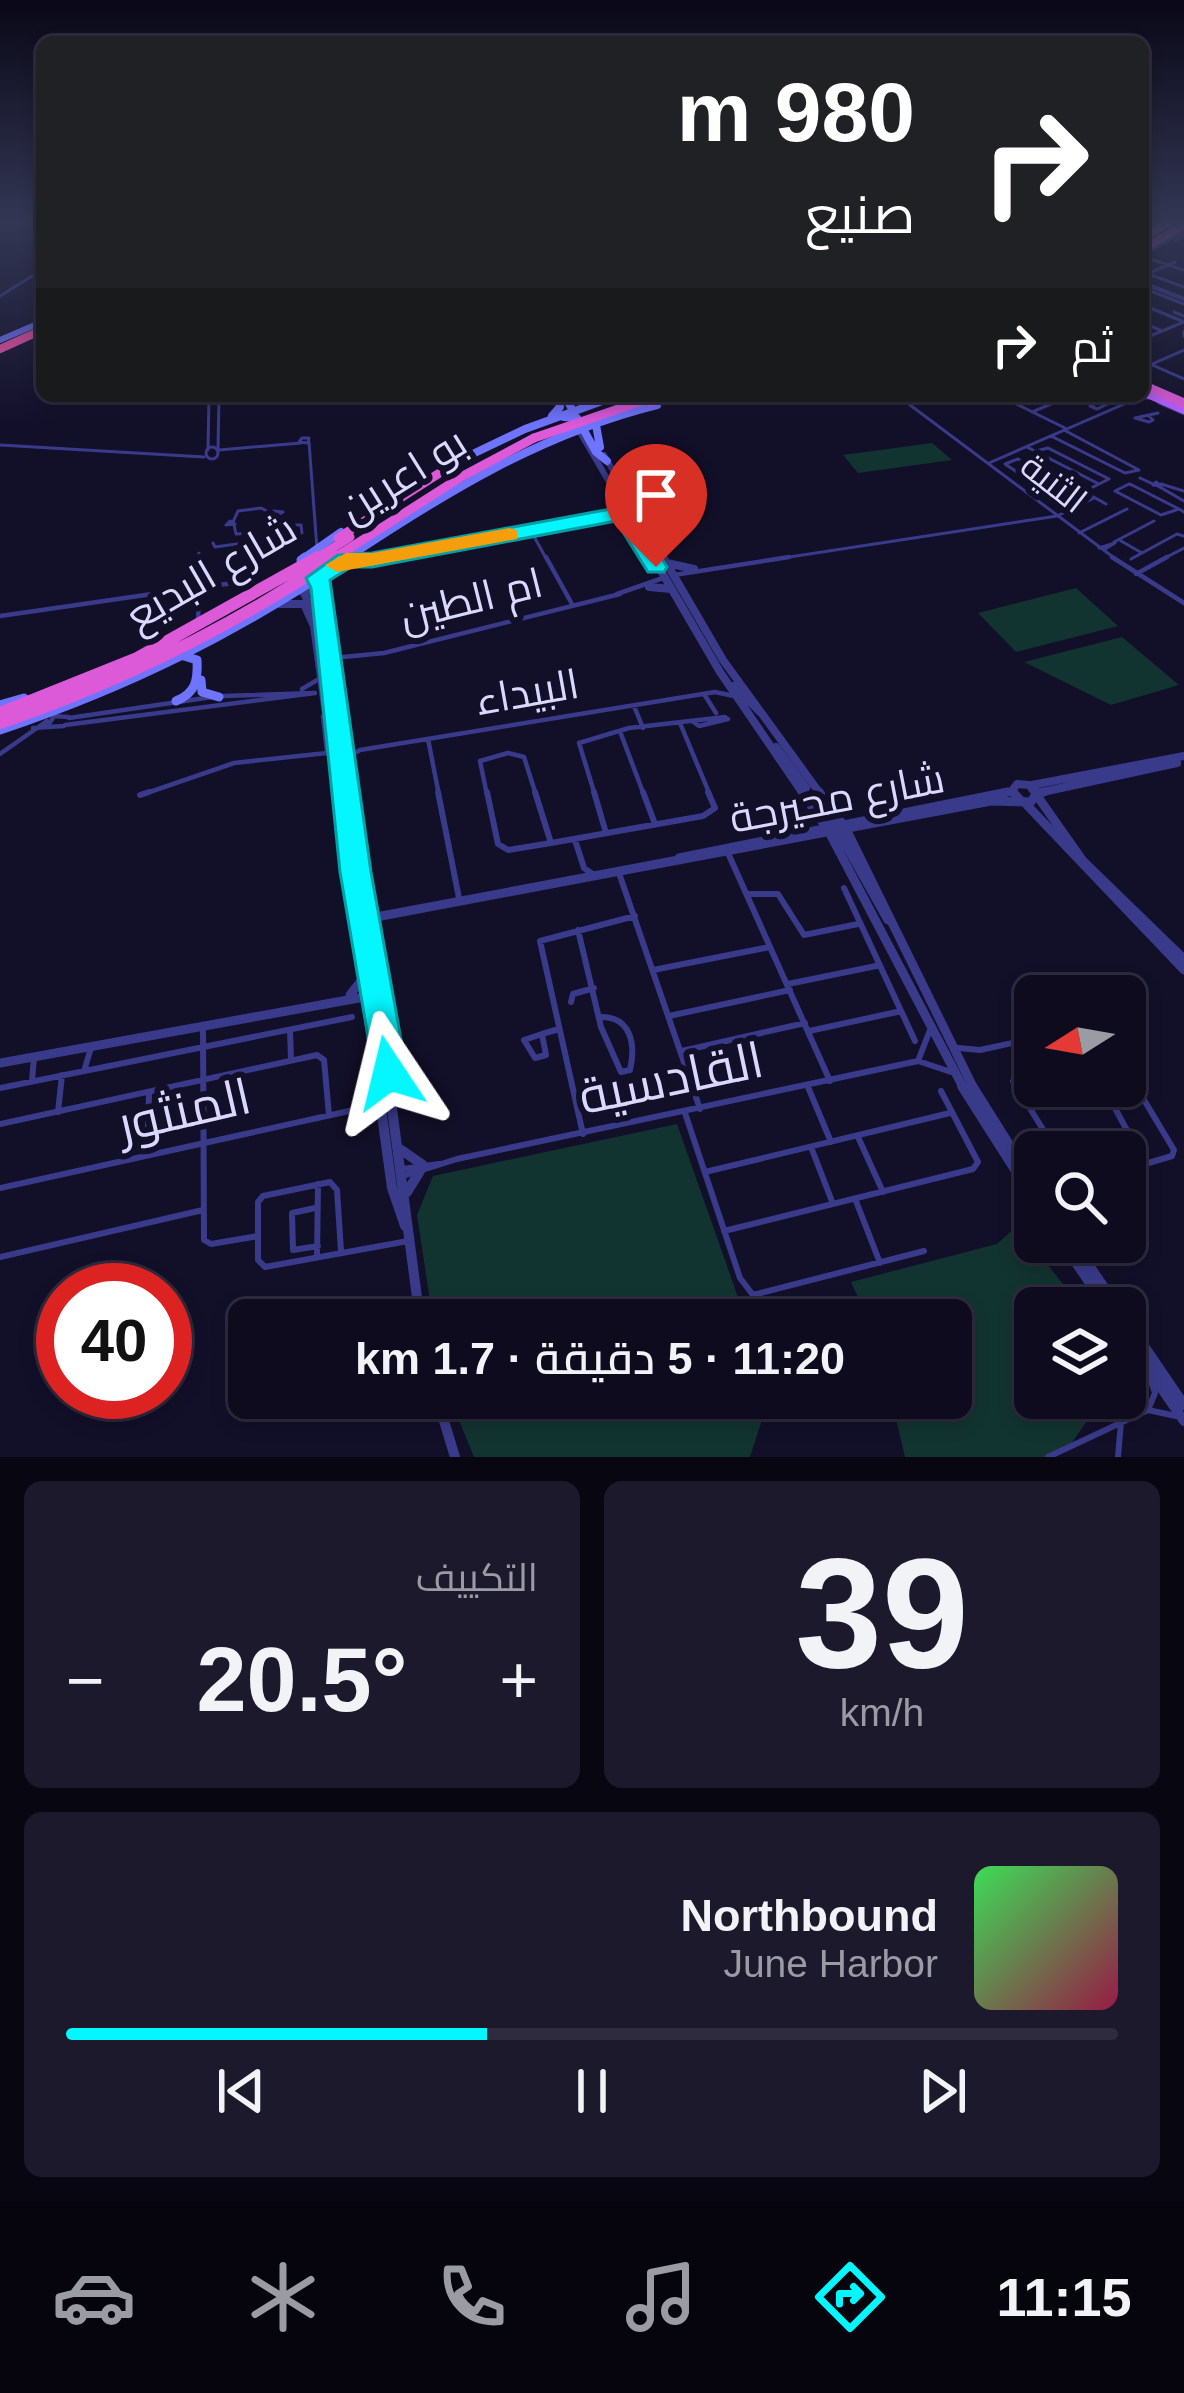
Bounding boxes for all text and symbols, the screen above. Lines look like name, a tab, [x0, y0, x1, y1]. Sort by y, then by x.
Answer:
text: 980 m	[677, 65, 915, 159]
icon: right	[957, 84, 1113, 240]
text: صنيع	[805, 184, 915, 244]
icon: right	[981, 312, 1047, 378]
text: ثم	[1071, 321, 1113, 372]
street label: بو اعرين	[331, 418, 475, 533]
pin	[605, 444, 707, 567]
street label: الثنية	[1013, 445, 1095, 521]
icon: arrive	[623, 462, 689, 528]
street label: شارع البديع	[118, 505, 306, 643]
street label: ام الطين	[395, 559, 548, 644]
street label: البيداء	[472, 660, 582, 724]
street label: شارع محيرجة	[726, 754, 949, 846]
north arrow	[1014, 975, 1146, 1107]
map controls	[1014, 975, 1146, 1419]
position arrow	[326, 1010, 452, 1136]
street label: القادسية	[574, 1031, 768, 1125]
street label: المنثور	[109, 1067, 256, 1154]
button: search	[1014, 1131, 1146, 1263]
speed limit sign: 40	[36, 1263, 192, 1419]
button: layers	[1014, 1287, 1146, 1419]
text: 11:20 · 5 دقيقة · 1.7 km	[355, 1333, 845, 1384]
text: 39	[795, 1526, 969, 1700]
text: التكييف	[416, 1556, 538, 1599]
text: 20.5°	[196, 1630, 408, 1730]
text: −	[66, 1643, 105, 1717]
text: +	[499, 1643, 538, 1717]
text: km/h	[840, 1691, 924, 1734]
text: Northbound	[681, 1890, 938, 1941]
text: June Harbor	[723, 1942, 938, 1985]
icon: previous	[208, 2058, 274, 2124]
icon: pause	[559, 2058, 625, 2124]
icon: next	[910, 2058, 976, 2124]
icon: car	[52, 2255, 136, 2339]
icon: climate	[241, 2255, 325, 2339]
icon: phone	[430, 2255, 514, 2339]
icon: music	[619, 2255, 703, 2339]
icon: directions	[808, 2255, 892, 2339]
text: 11:15	[996, 2267, 1132, 2327]

